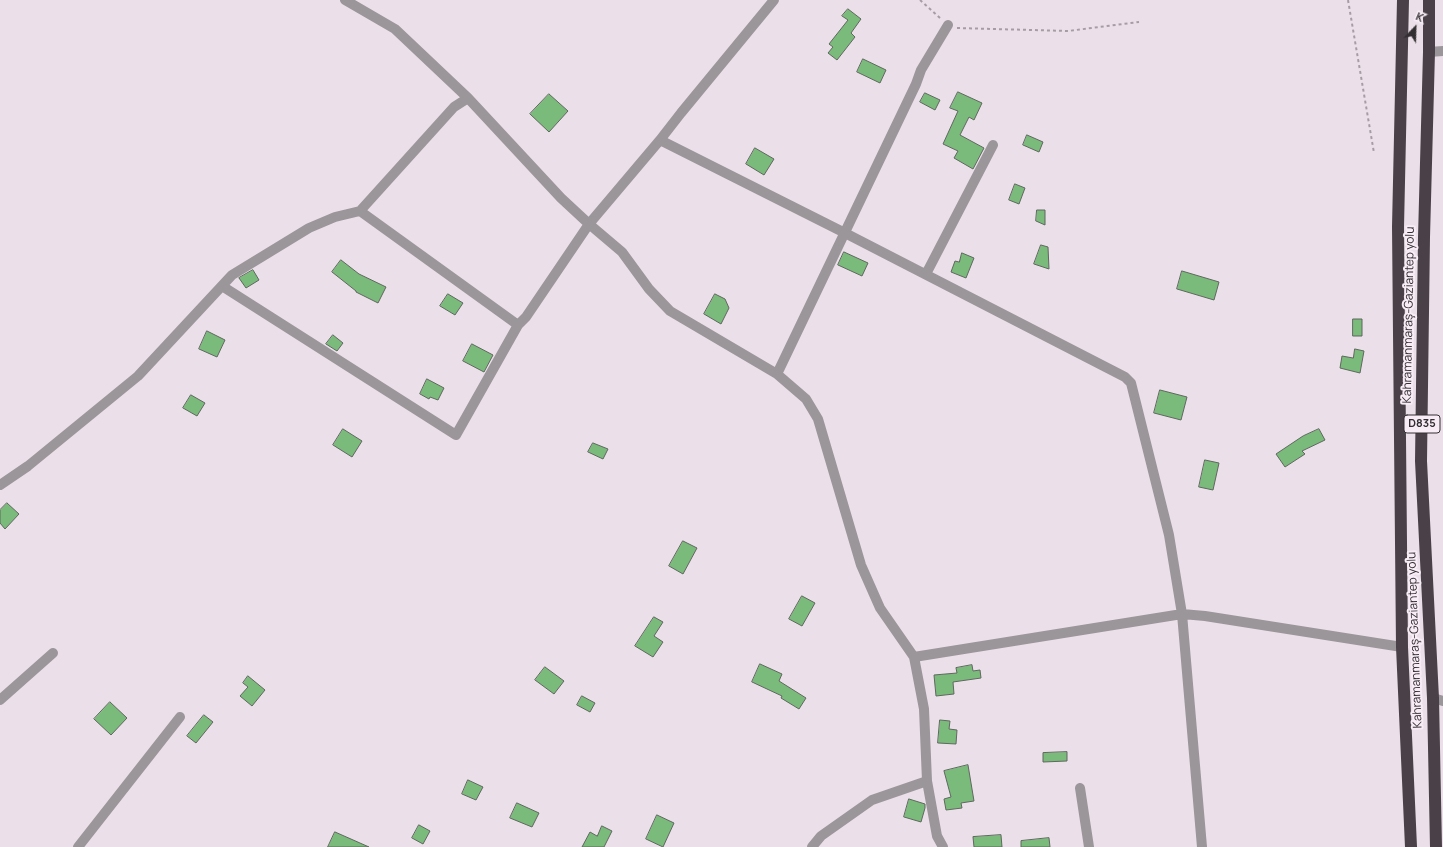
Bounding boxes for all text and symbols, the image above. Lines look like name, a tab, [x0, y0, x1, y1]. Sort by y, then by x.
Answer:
north arrow	[1395, 8, 1435, 48]
text: K	[1414, 8, 1426, 25]
street label: Kahramanmaraş-Gaziantep yolu	[1400, 227, 1418, 403]
road number: D835	[1404, 415, 1440, 433]
street label: Kahramanmaraş-Gaziantep yolu	[1405, 551, 1425, 729]

